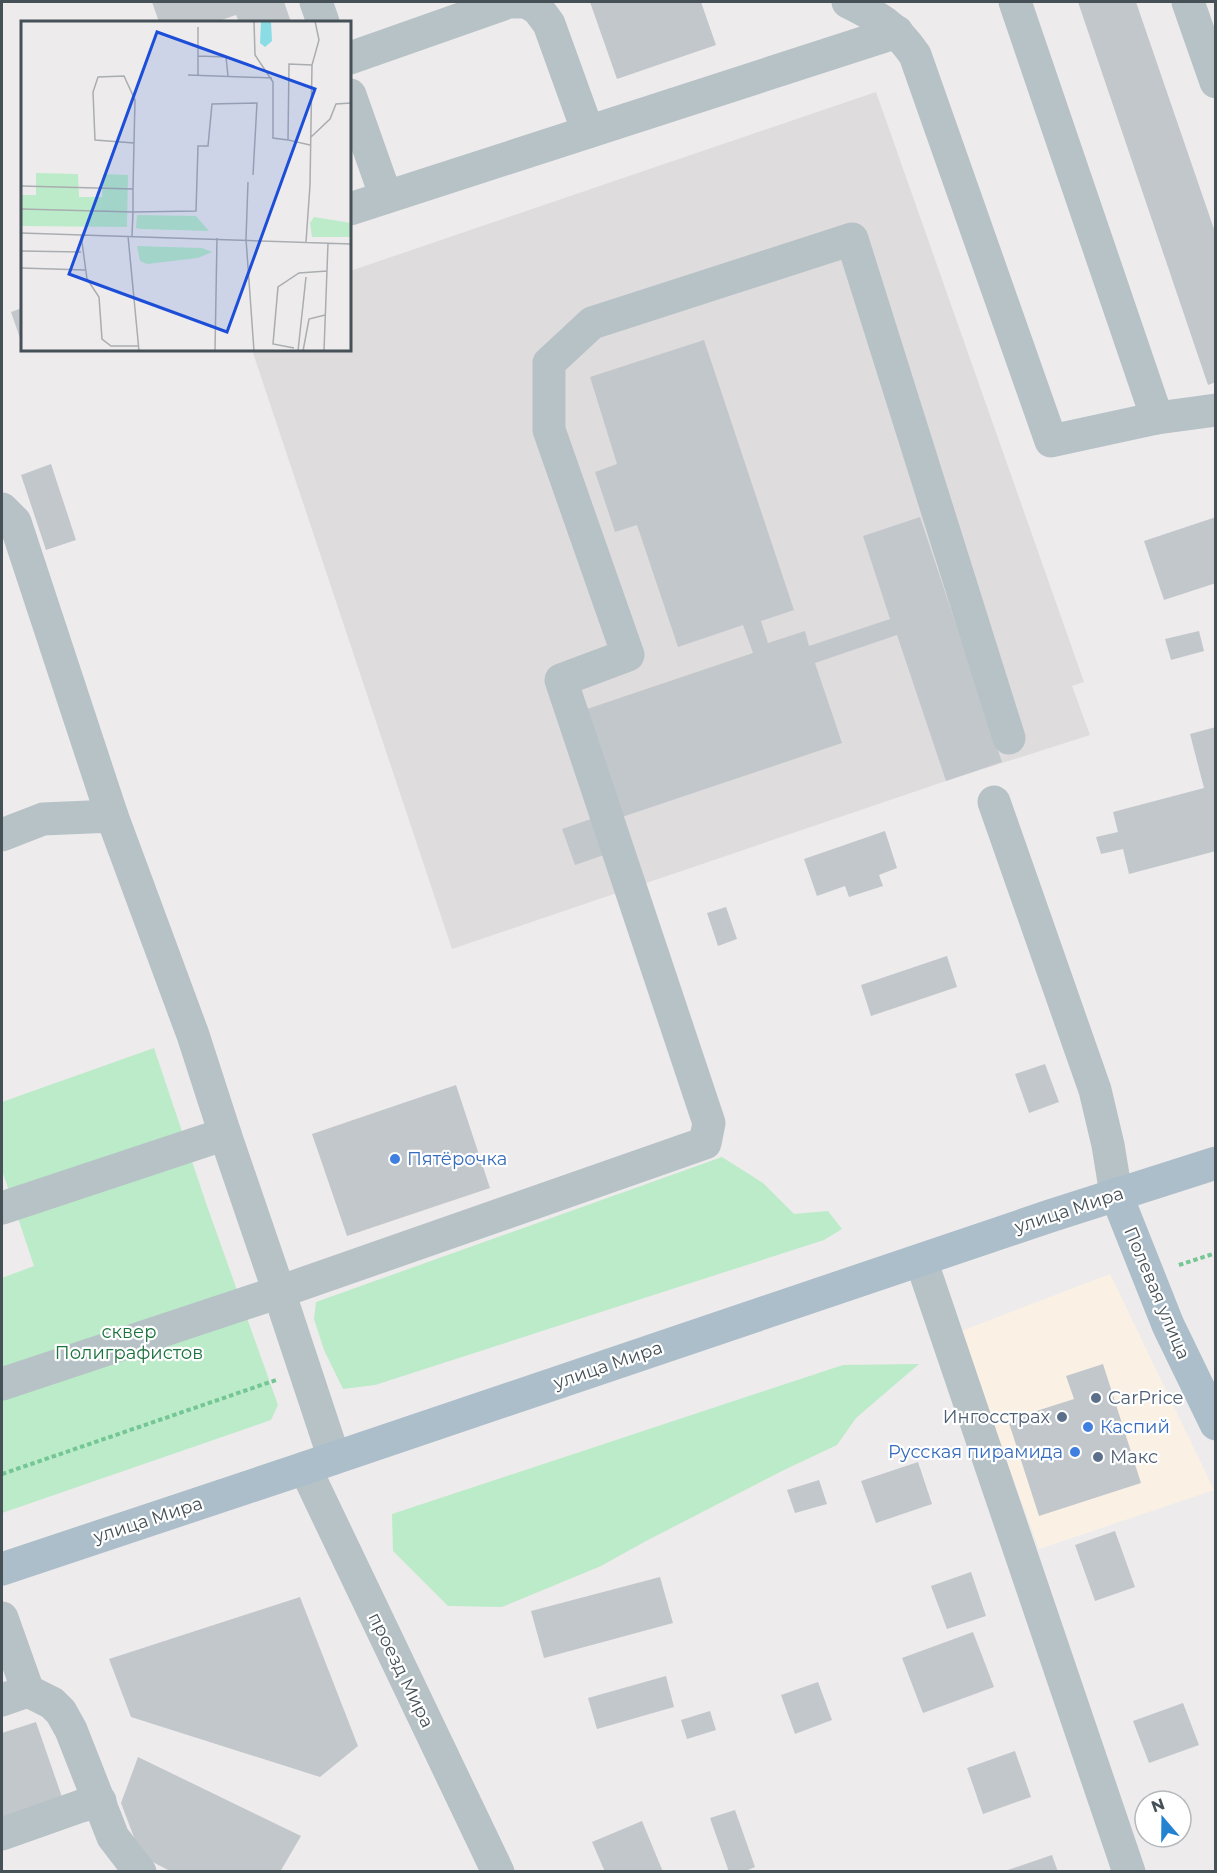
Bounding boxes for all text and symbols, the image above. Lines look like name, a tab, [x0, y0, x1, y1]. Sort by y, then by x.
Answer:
inset map	[21, 21, 351, 351]
place label: Пятёрочка	[407, 1148, 507, 1170]
marker: Пятёрочка	[388, 1152, 402, 1166]
street label: улица Мира	[1011, 1182, 1126, 1238]
street label: Полевая улица	[1119, 1223, 1195, 1363]
park label: сквер Полиграфистов	[55, 1321, 203, 1364]
street label: улица Мира	[550, 1336, 665, 1394]
place label: CarPrice	[1108, 1387, 1184, 1409]
marker: CarPrice	[1089, 1391, 1103, 1405]
place label: Ингосстрах	[943, 1406, 1051, 1428]
marker: Ингосстрах	[1055, 1410, 1069, 1424]
place label: Каспий	[1100, 1416, 1170, 1438]
marker: Каспий	[1081, 1420, 1095, 1434]
place label: Русская пирамида	[888, 1441, 1063, 1463]
marker: Русская пирамида	[1068, 1445, 1082, 1459]
place label: Макс	[1110, 1446, 1158, 1468]
marker: Макс	[1091, 1450, 1105, 1464]
street label: улица Мира	[90, 1492, 205, 1548]
street label: проезд Мира	[364, 1609, 438, 1731]
north arrow	[1133, 1789, 1193, 1849]
text: N	[1149, 1794, 1167, 1817]

